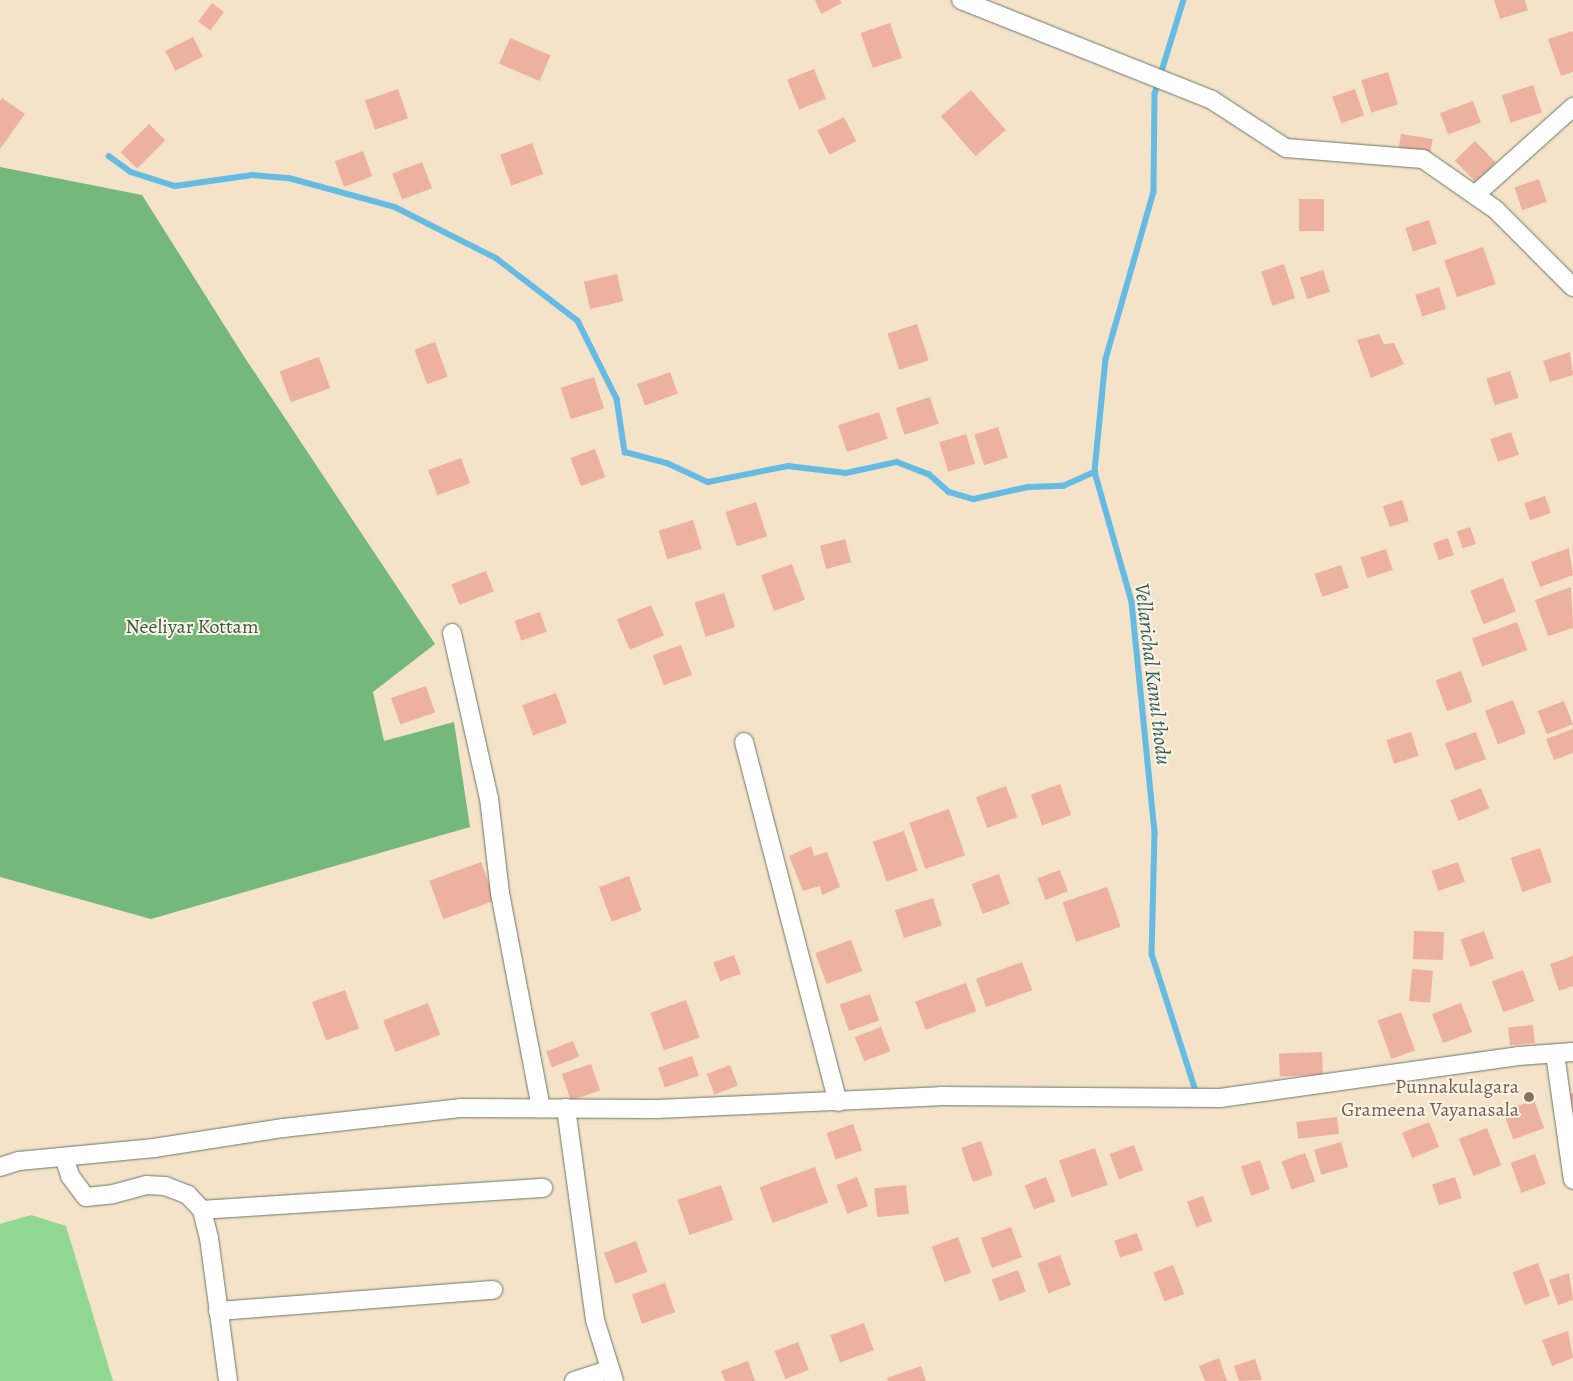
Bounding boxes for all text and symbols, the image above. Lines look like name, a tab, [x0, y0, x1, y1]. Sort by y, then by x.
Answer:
water label: Vellarichal Kanul thodu	[1129, 582, 1177, 766]
park label: Neeliyar Kottam	[125, 614, 259, 638]
place label: Punnakulagara Grameena Vayanasala	[1341, 1074, 1519, 1121]
marker: Punnakulagara Grameena Vayanasala	[1523, 1091, 1535, 1103]

